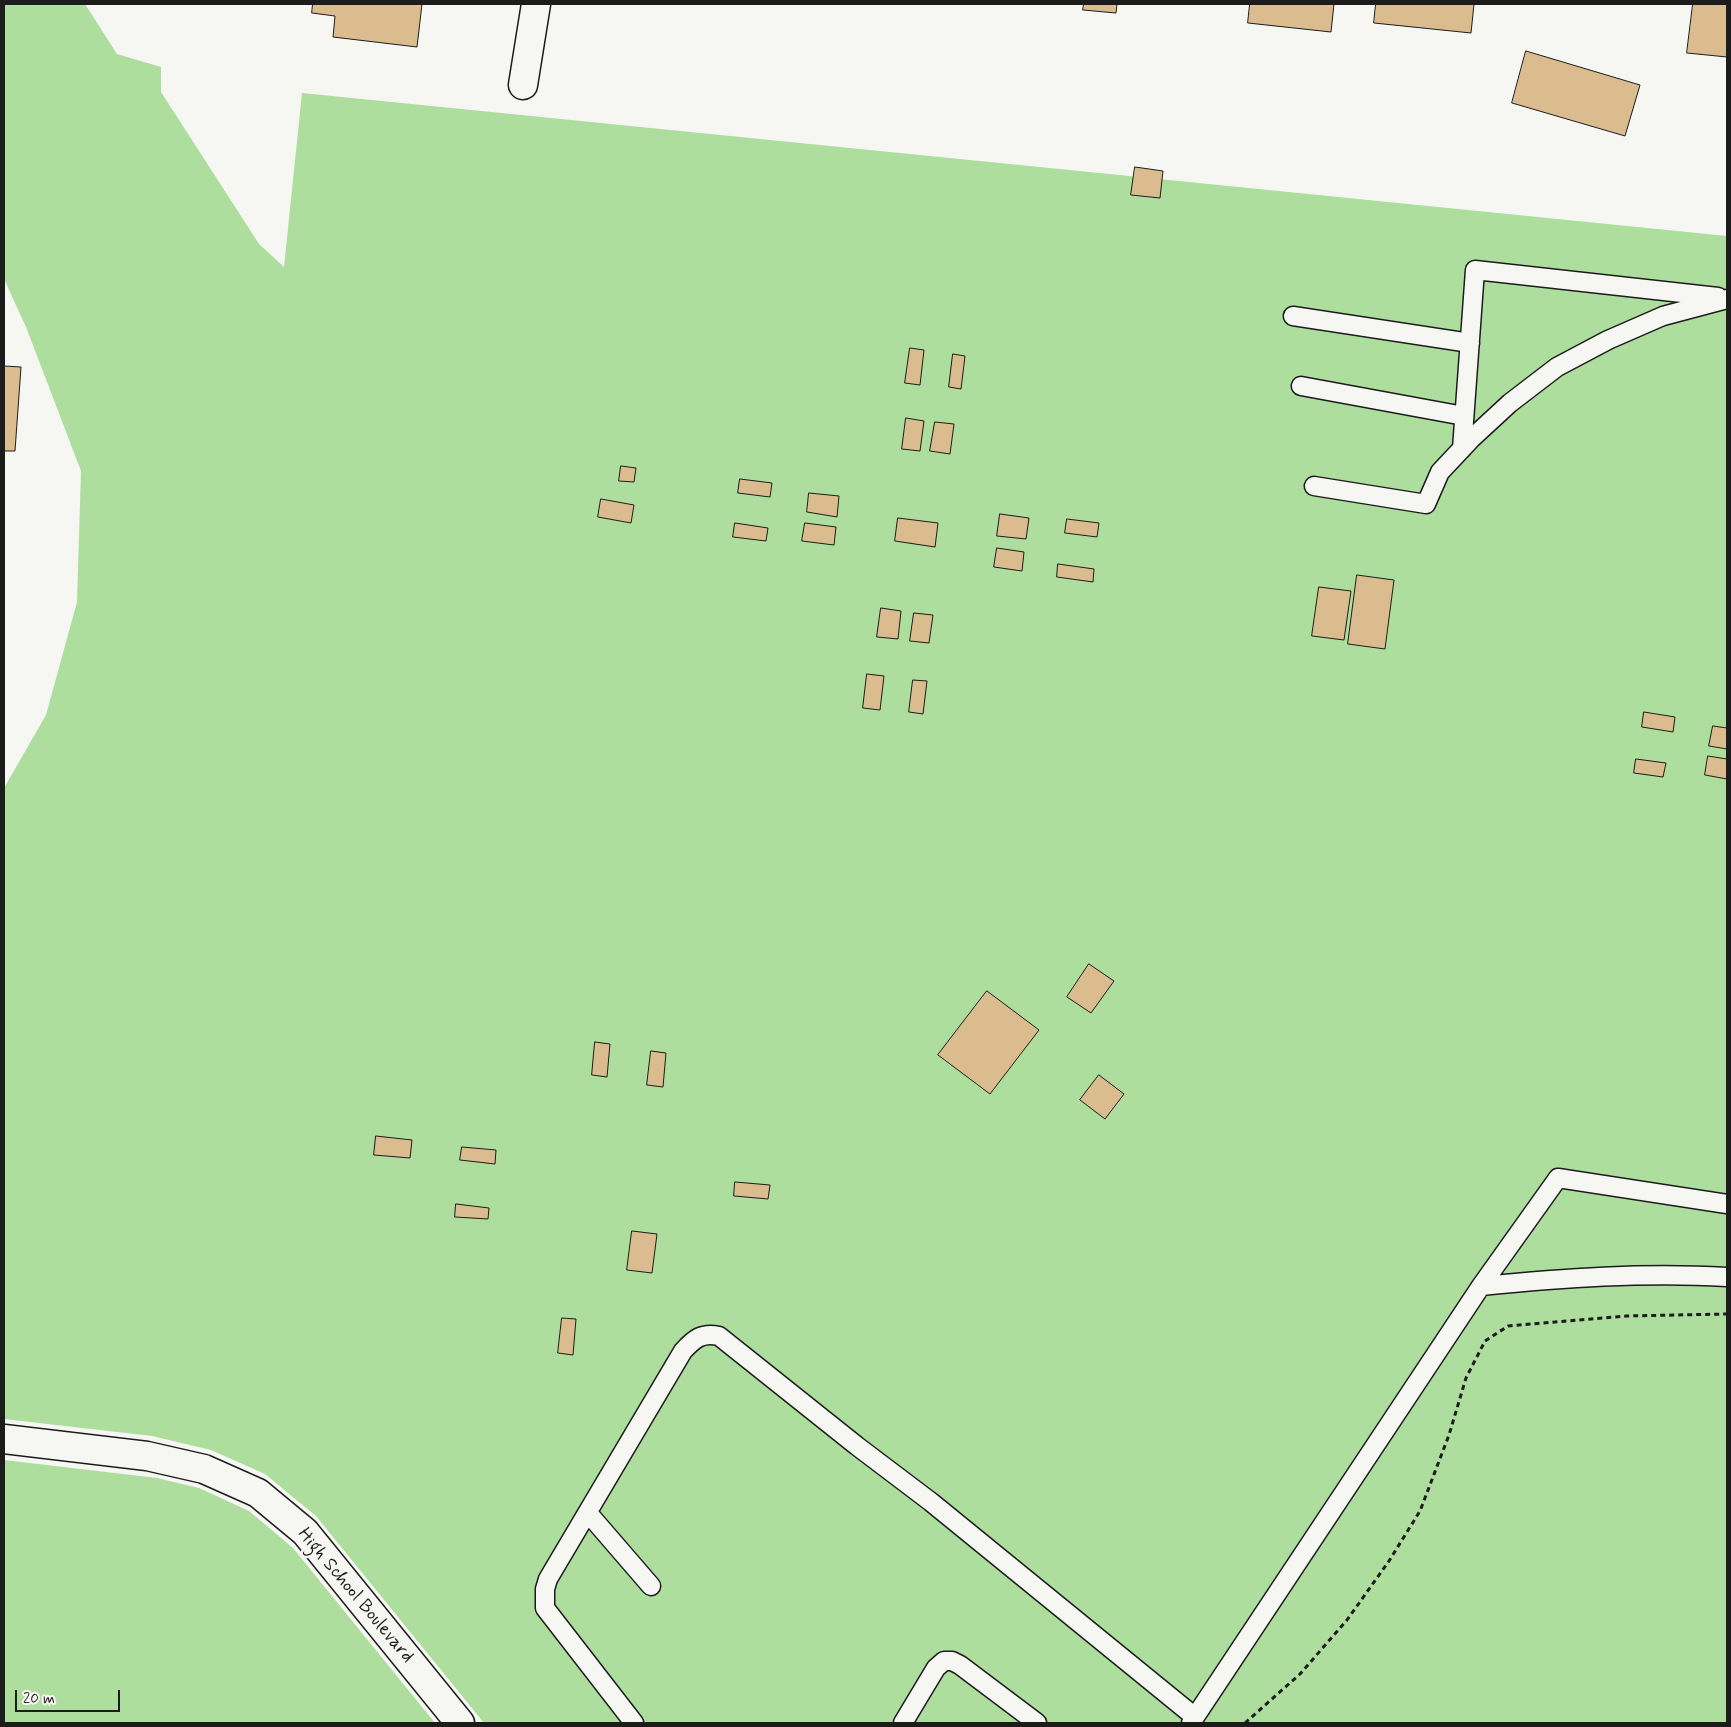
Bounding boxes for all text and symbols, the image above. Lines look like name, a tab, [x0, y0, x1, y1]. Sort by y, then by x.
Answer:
street label: High School Boulevard	[292, 1524, 418, 1668]
scale bar	[18, 1680, 122, 1712]
text: 20 m	[23, 1689, 55, 1709]

